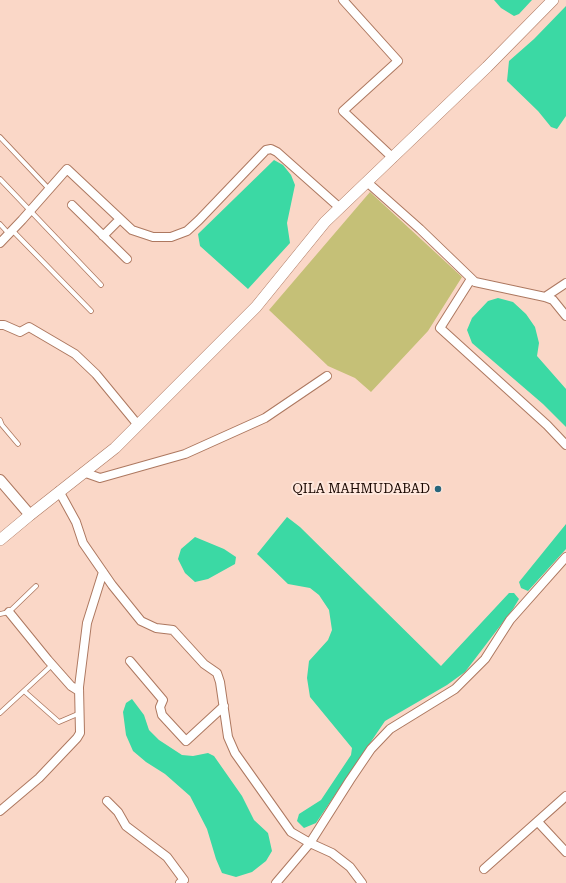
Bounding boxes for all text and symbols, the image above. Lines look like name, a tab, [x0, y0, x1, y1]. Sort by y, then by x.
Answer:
place label: QILA MAHMUDABAD	[292, 481, 430, 497]
marker: QILA MAHMUDABAD	[433, 484, 443, 494]

